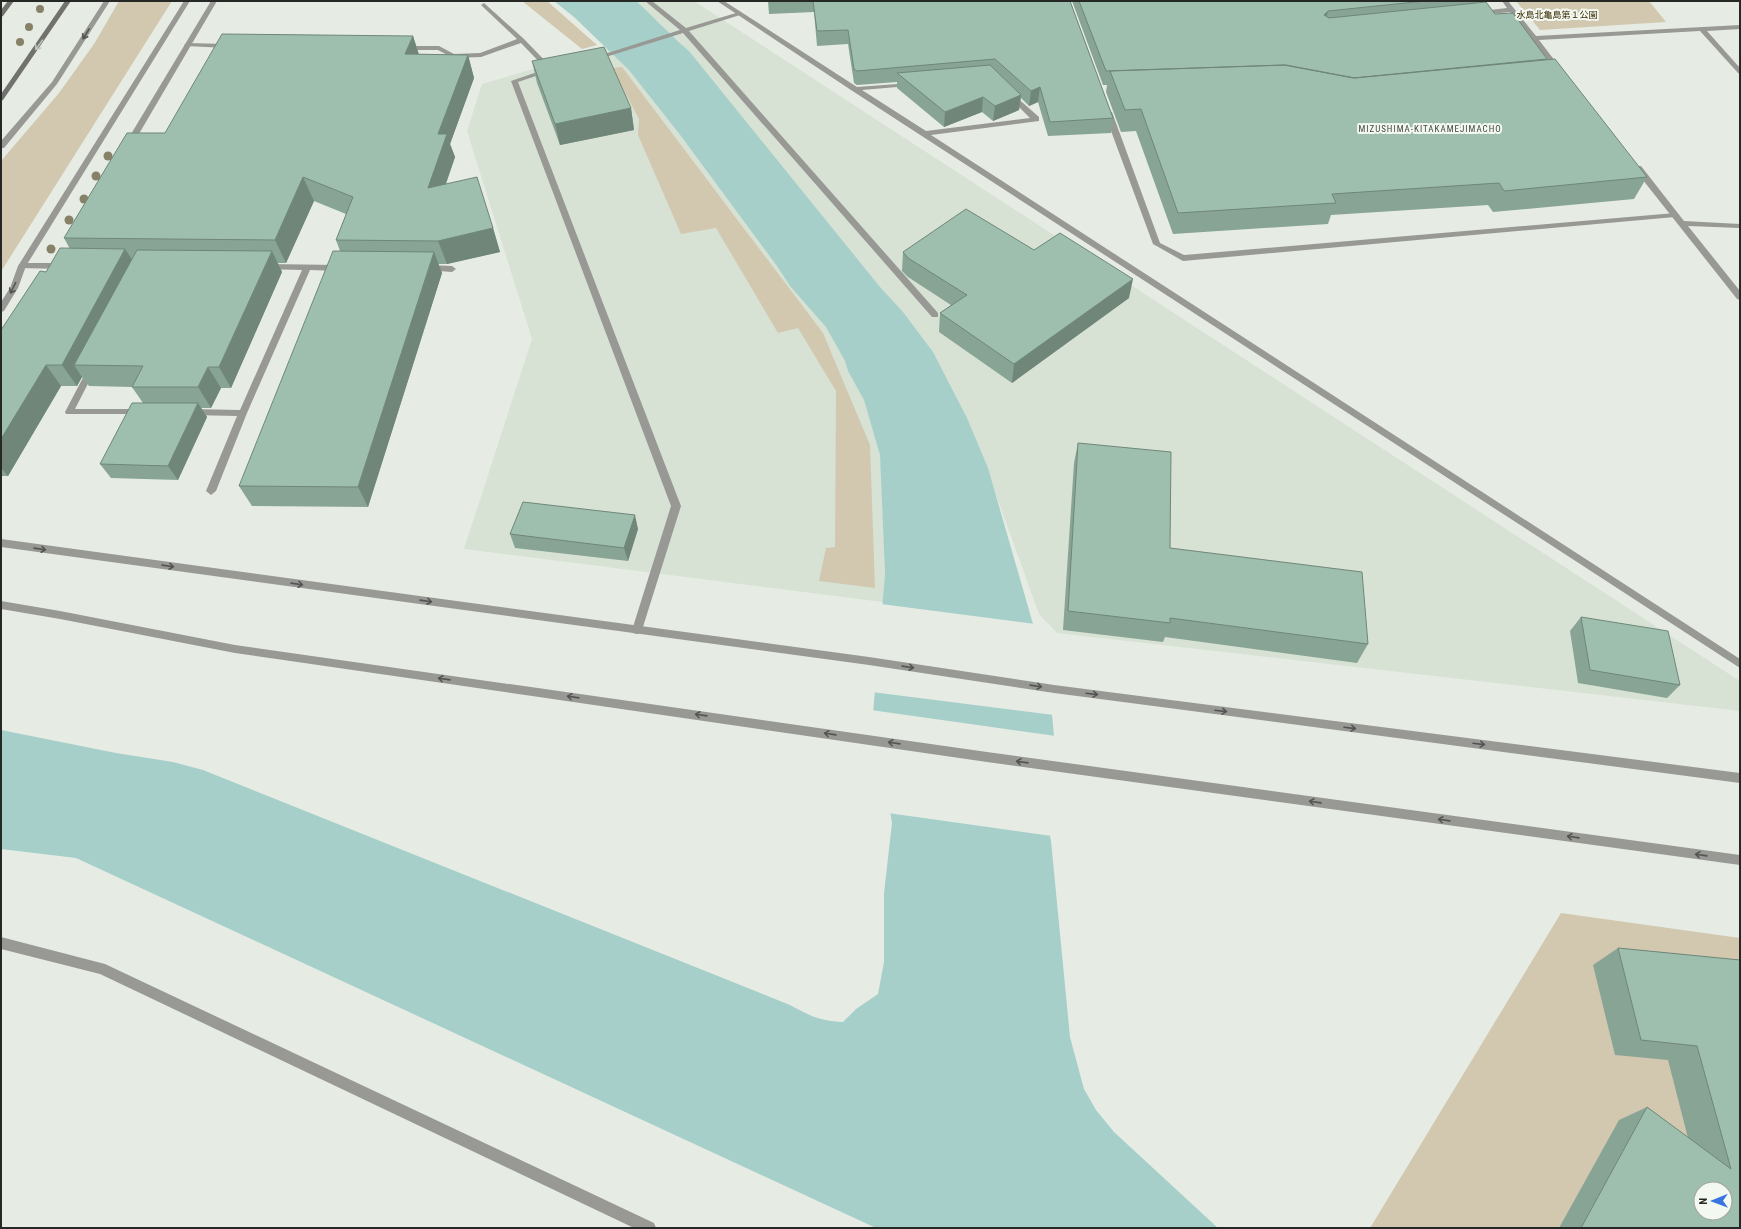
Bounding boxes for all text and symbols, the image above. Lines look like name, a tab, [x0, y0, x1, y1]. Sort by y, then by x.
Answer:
park label: 水島北亀島第１公園	[1516, 10, 1598, 20]
one-way arrow	[82, 28, 90, 39]
one-way arrow	[35, 39, 43, 50]
district label: MIZUSHIMA-KITAKAMEJIMACHO	[1358, 124, 1502, 134]
one-way arrow	[9, 282, 16, 294]
one-way arrow	[33, 545, 46, 553]
one-way arrow	[162, 562, 175, 570]
one-way arrow	[290, 580, 303, 588]
one-way arrow	[419, 597, 432, 605]
one-way arrow	[901, 663, 914, 671]
one-way arrow	[438, 675, 451, 683]
one-way arrow	[1030, 682, 1043, 690]
one-way arrow	[1085, 690, 1098, 698]
one-way arrow	[566, 693, 579, 701]
one-way arrow	[1214, 707, 1227, 715]
one-way arrow	[695, 711, 708, 719]
one-way arrow	[1343, 724, 1356, 731]
one-way arrow	[824, 730, 837, 738]
one-way arrow	[888, 739, 901, 747]
one-way arrow	[1472, 740, 1485, 748]
one-way arrow	[1016, 758, 1029, 766]
one-way arrow	[1309, 798, 1322, 806]
one-way arrow	[1438, 816, 1451, 824]
one-way arrow	[1566, 833, 1579, 841]
one-way arrow	[1695, 851, 1708, 859]
north arrow	[1693, 1181, 1733, 1221]
text: N	[1697, 1197, 1710, 1205]

